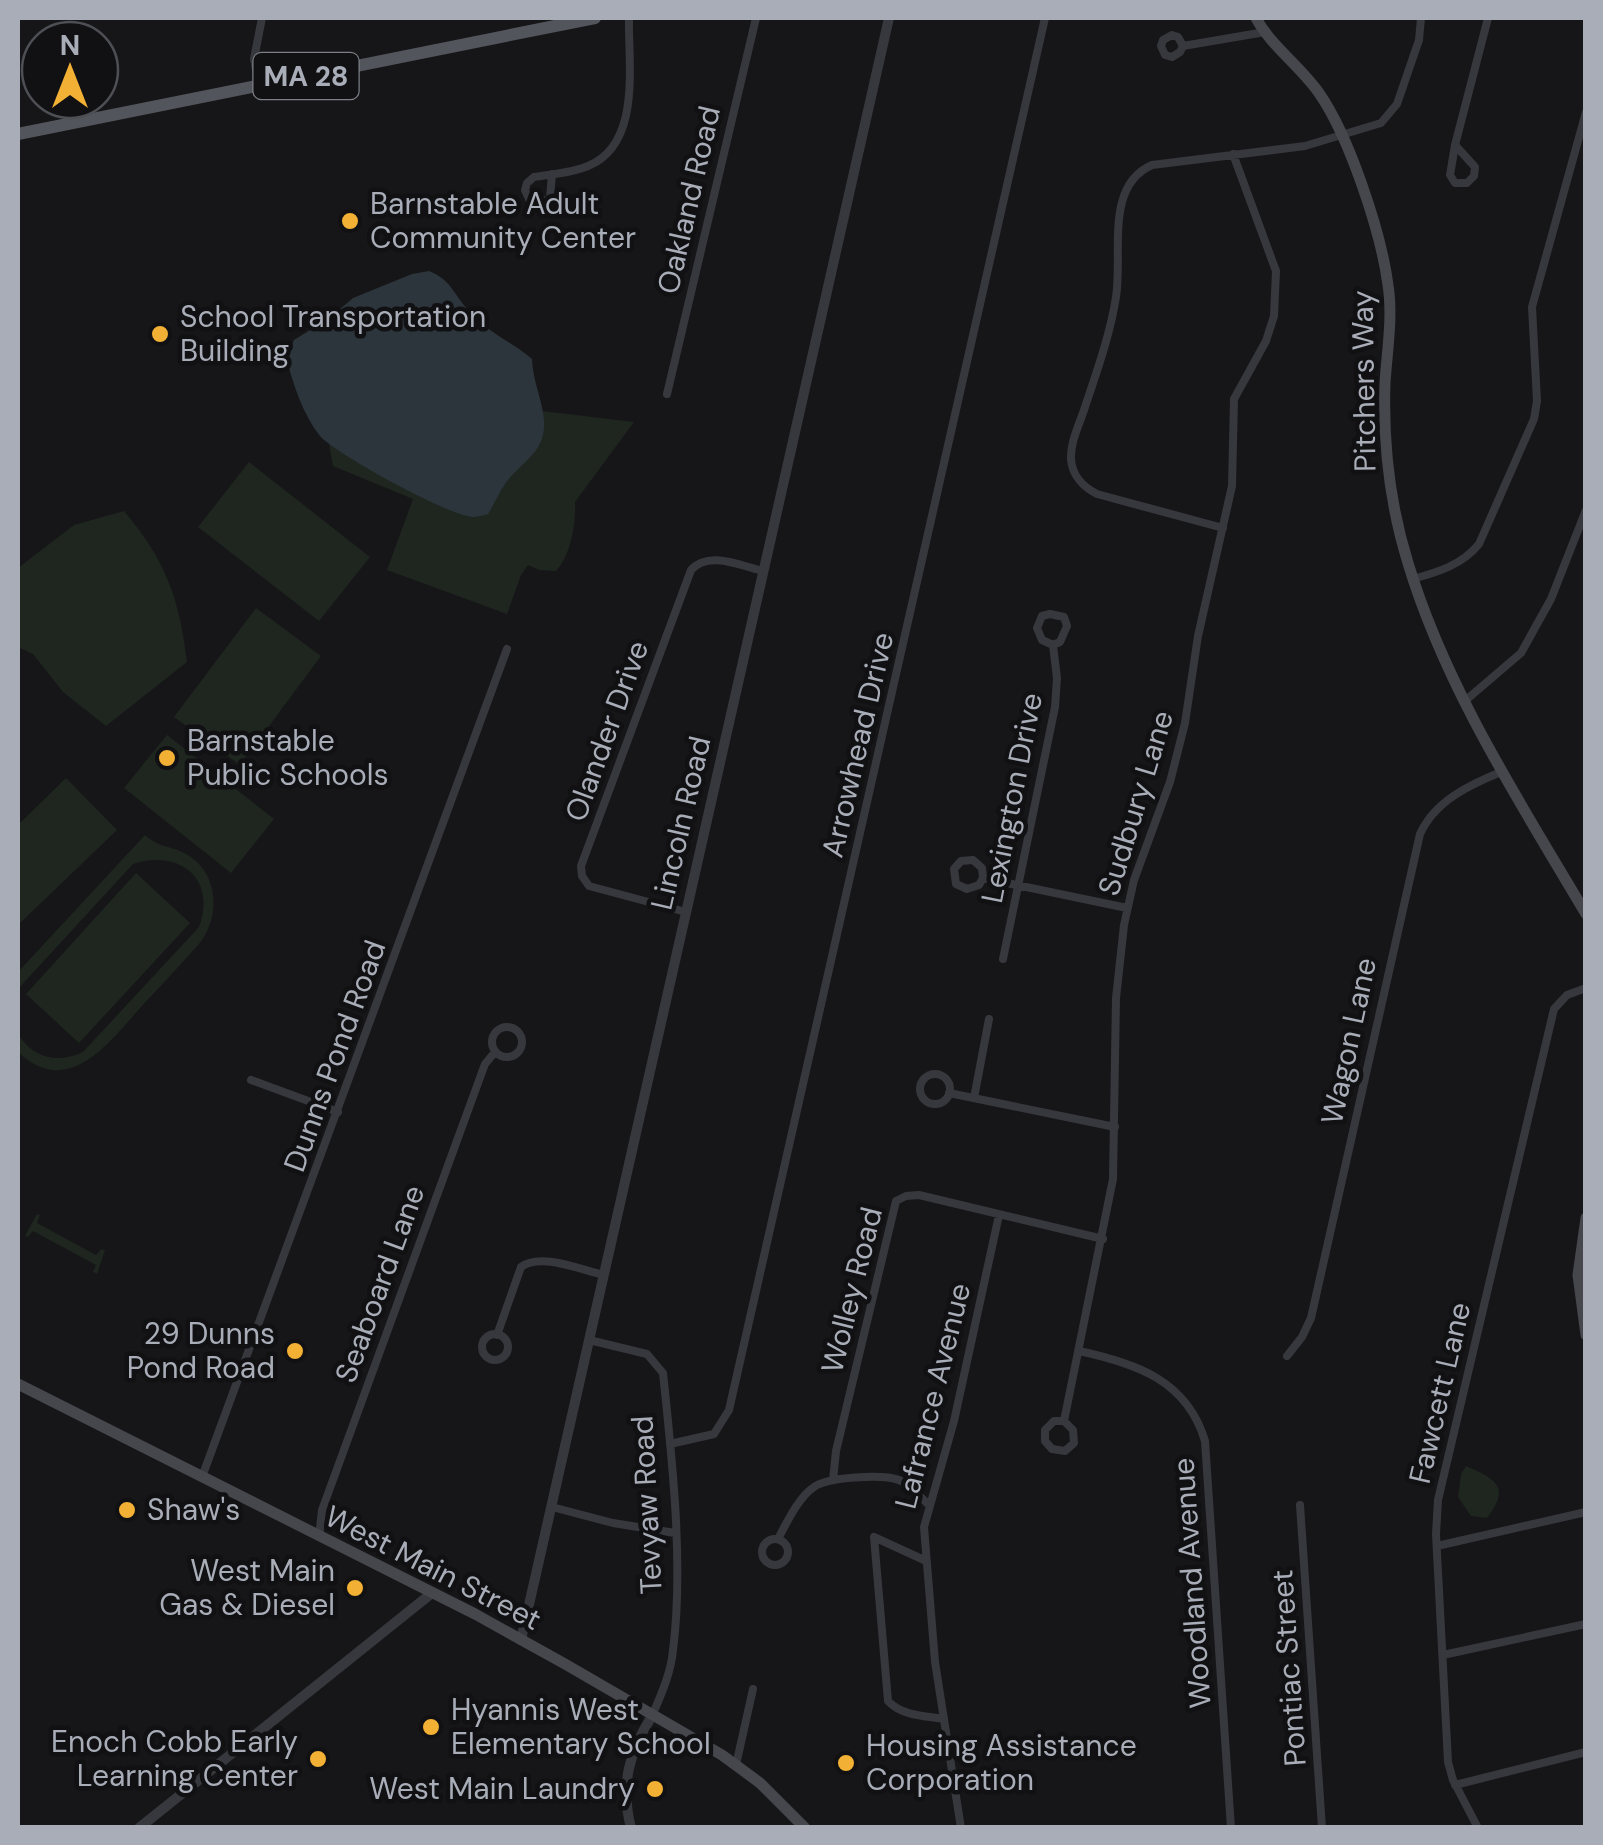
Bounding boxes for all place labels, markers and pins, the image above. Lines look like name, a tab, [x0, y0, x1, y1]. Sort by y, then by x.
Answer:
place label: Barnstable Adult Community Center	[370, 184, 636, 257]
marker: Barnstable Adult Community Center	[339, 210, 361, 232]
place label: School Transportation Building	[180, 297, 486, 370]
marker: School Transportation Building	[149, 323, 171, 345]
place label: Barnstable Public Schools	[187, 721, 389, 794]
marker: Barnstable Public Schools	[156, 747, 178, 769]
place label: 29 Dunns Pond Road	[127, 1314, 275, 1387]
marker: 29 Dunns Pond Road	[284, 1340, 306, 1362]
place label: Shaw's	[147, 1490, 240, 1529]
marker: Shaw's	[116, 1499, 138, 1521]
place label: West Main Gas & Diesel	[159, 1551, 335, 1624]
marker: West Main Gas & Diesel	[344, 1577, 366, 1599]
place label: Hyannis West Elementary School	[451, 1690, 711, 1763]
marker: Hyannis West Elementary School	[420, 1716, 442, 1738]
place label: Enoch Cobb Early Learning Center	[51, 1722, 298, 1795]
place label: Housing Assistance Corporation	[866, 1726, 1137, 1799]
marker: Enoch Cobb Early Learning Center	[307, 1748, 329, 1770]
marker: Housing Assistance Corporation	[835, 1752, 857, 1774]
place label: West Main Laundry	[369, 1769, 635, 1808]
marker: West Main Laundry	[644, 1778, 666, 1800]

